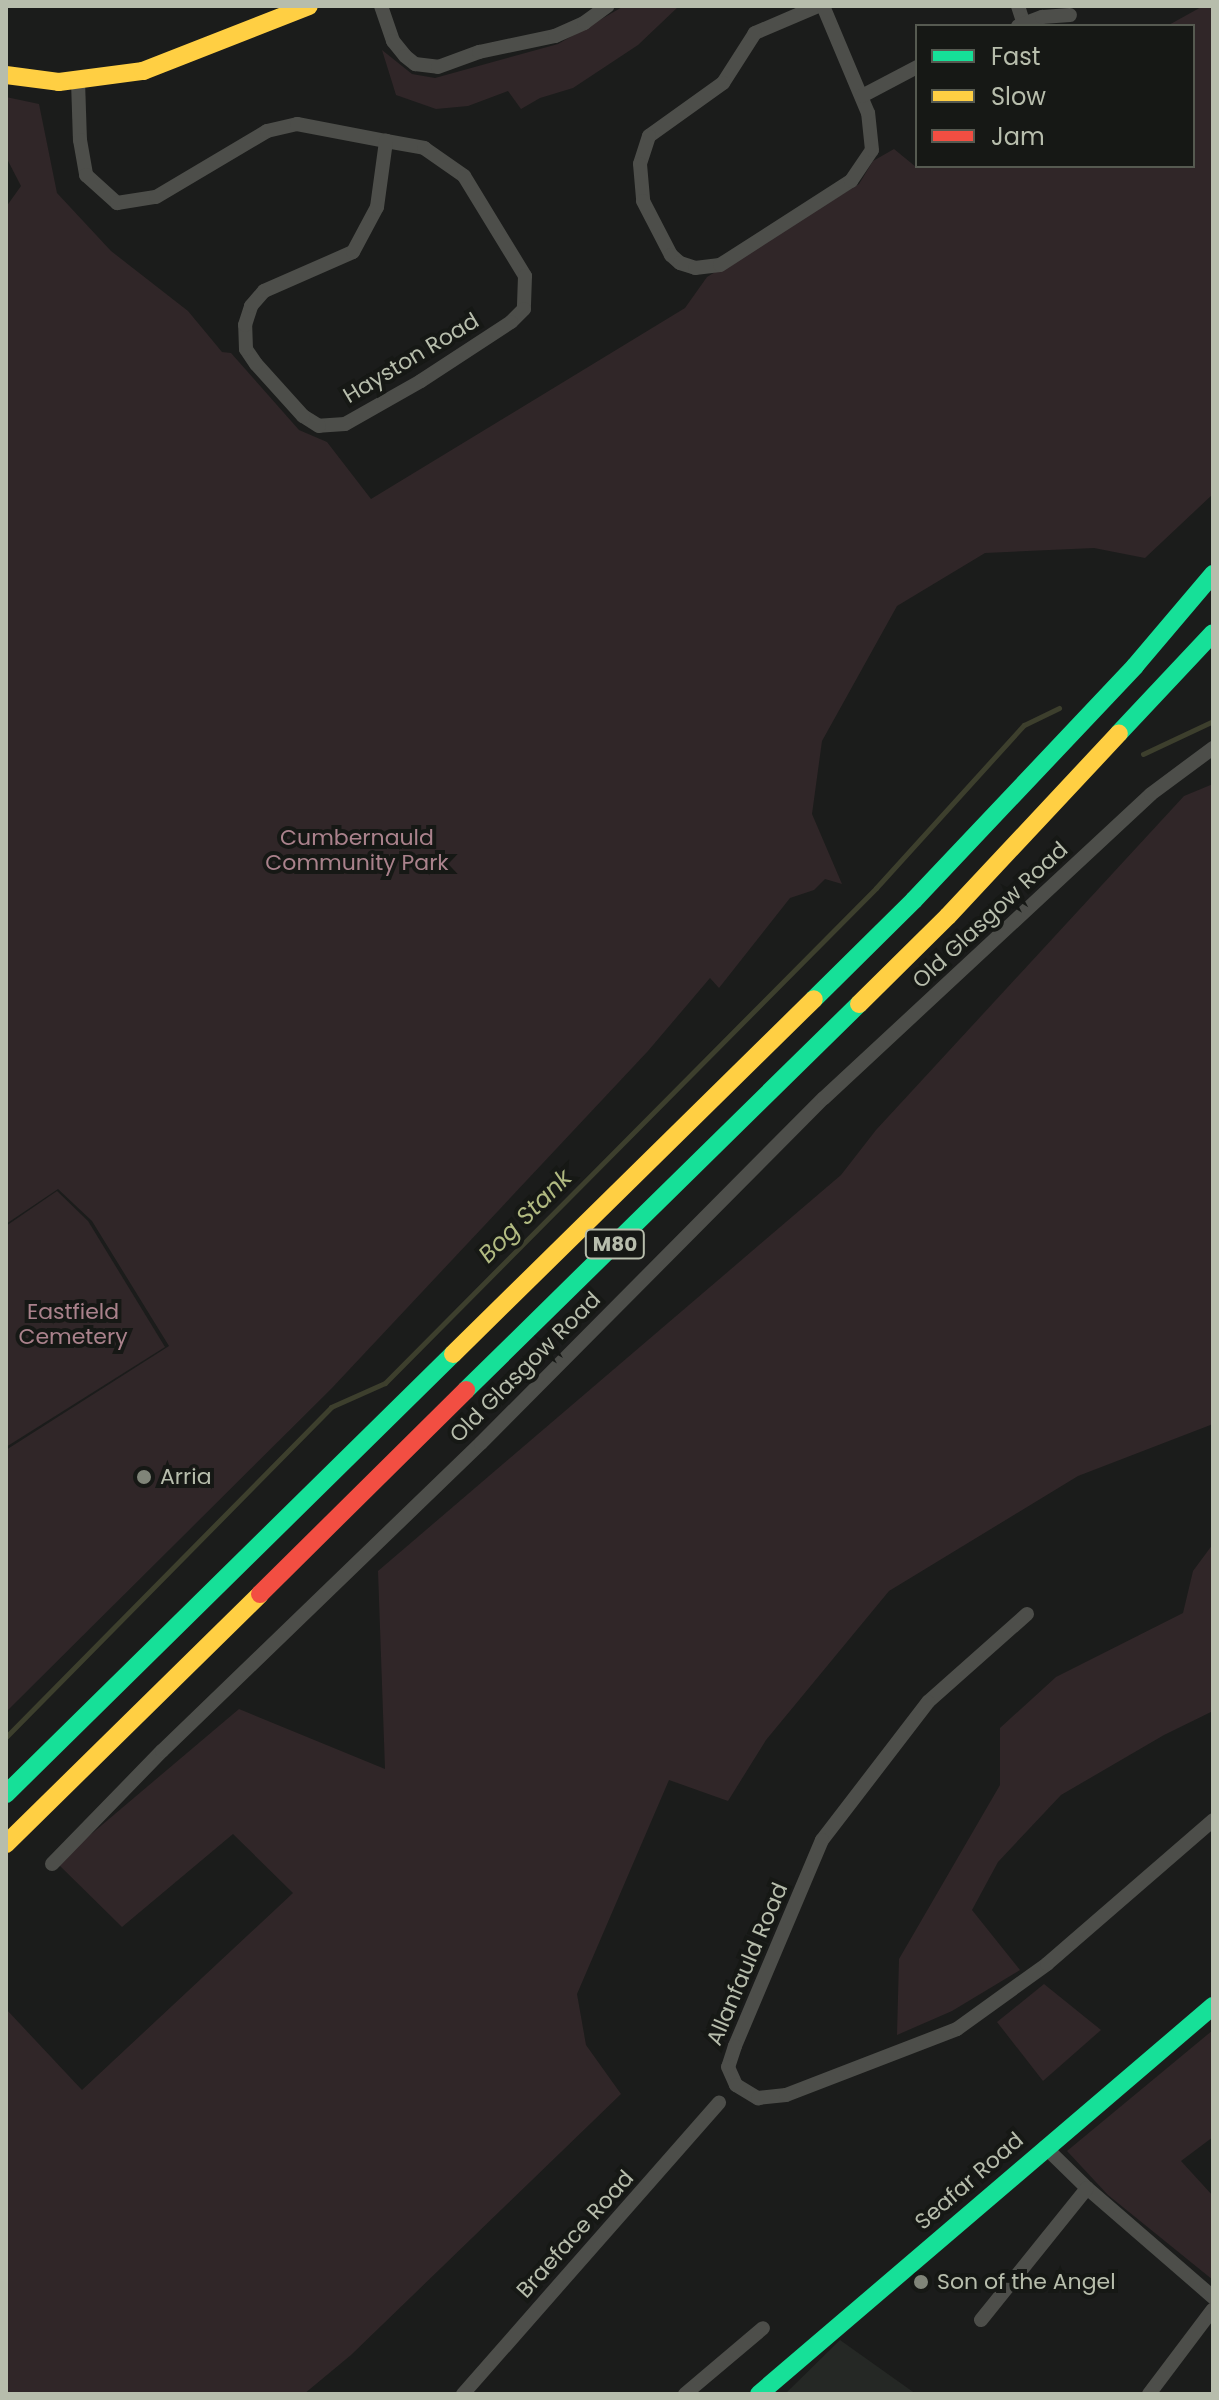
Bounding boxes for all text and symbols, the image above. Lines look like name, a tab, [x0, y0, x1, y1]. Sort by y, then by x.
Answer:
legend	[915, 24, 1195, 168]
text: Fast	[991, 40, 1041, 73]
text: Slow	[991, 80, 1046, 113]
text: Jam	[991, 120, 1045, 153]
street label: Hayston Road	[339, 307, 483, 409]
park label: Cumbernauld Community Park	[265, 824, 449, 876]
street label: Old Glasgow Road	[907, 836, 1073, 994]
water label: Bog Stank	[472, 1163, 578, 1269]
road number: M80	[583, 1228, 647, 1260]
street label: Old Glasgow Road	[444, 1286, 606, 1448]
park label: Eastfield Cemetery	[18, 1298, 128, 1350]
place label: Arria	[160, 1464, 212, 1490]
marker: Arria	[135, 1468, 153, 1486]
street label: Allanfauld Road	[701, 1879, 793, 2049]
street label: Seafar Road	[909, 2127, 1029, 2235]
street label: Braeface Road	[511, 2165, 639, 2303]
place label: Son of the Angel	[937, 2269, 1116, 2295]
marker: Son of the Angel	[912, 2273, 930, 2291]

